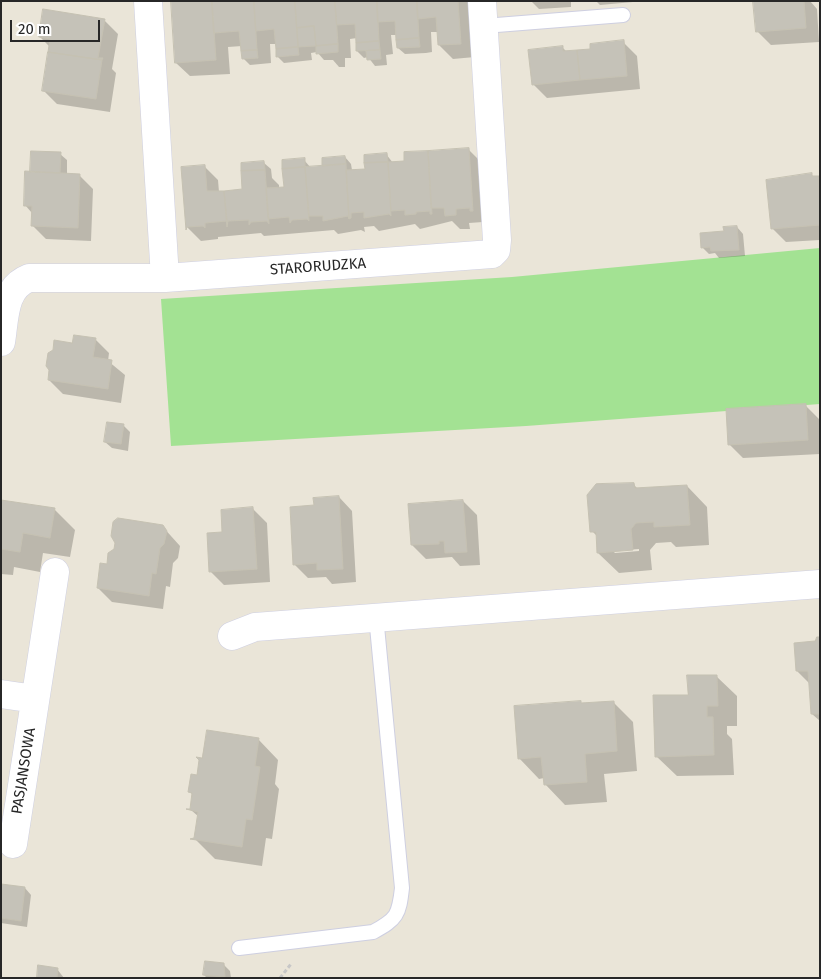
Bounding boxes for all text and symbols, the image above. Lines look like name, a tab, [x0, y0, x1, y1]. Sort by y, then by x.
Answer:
scale bar	[12, 10, 102, 42]
text: 20 m	[18, 20, 51, 38]
street label: STARORUDZKA	[269, 255, 367, 279]
street label: PASJANSOWA	[8, 726, 40, 816]

